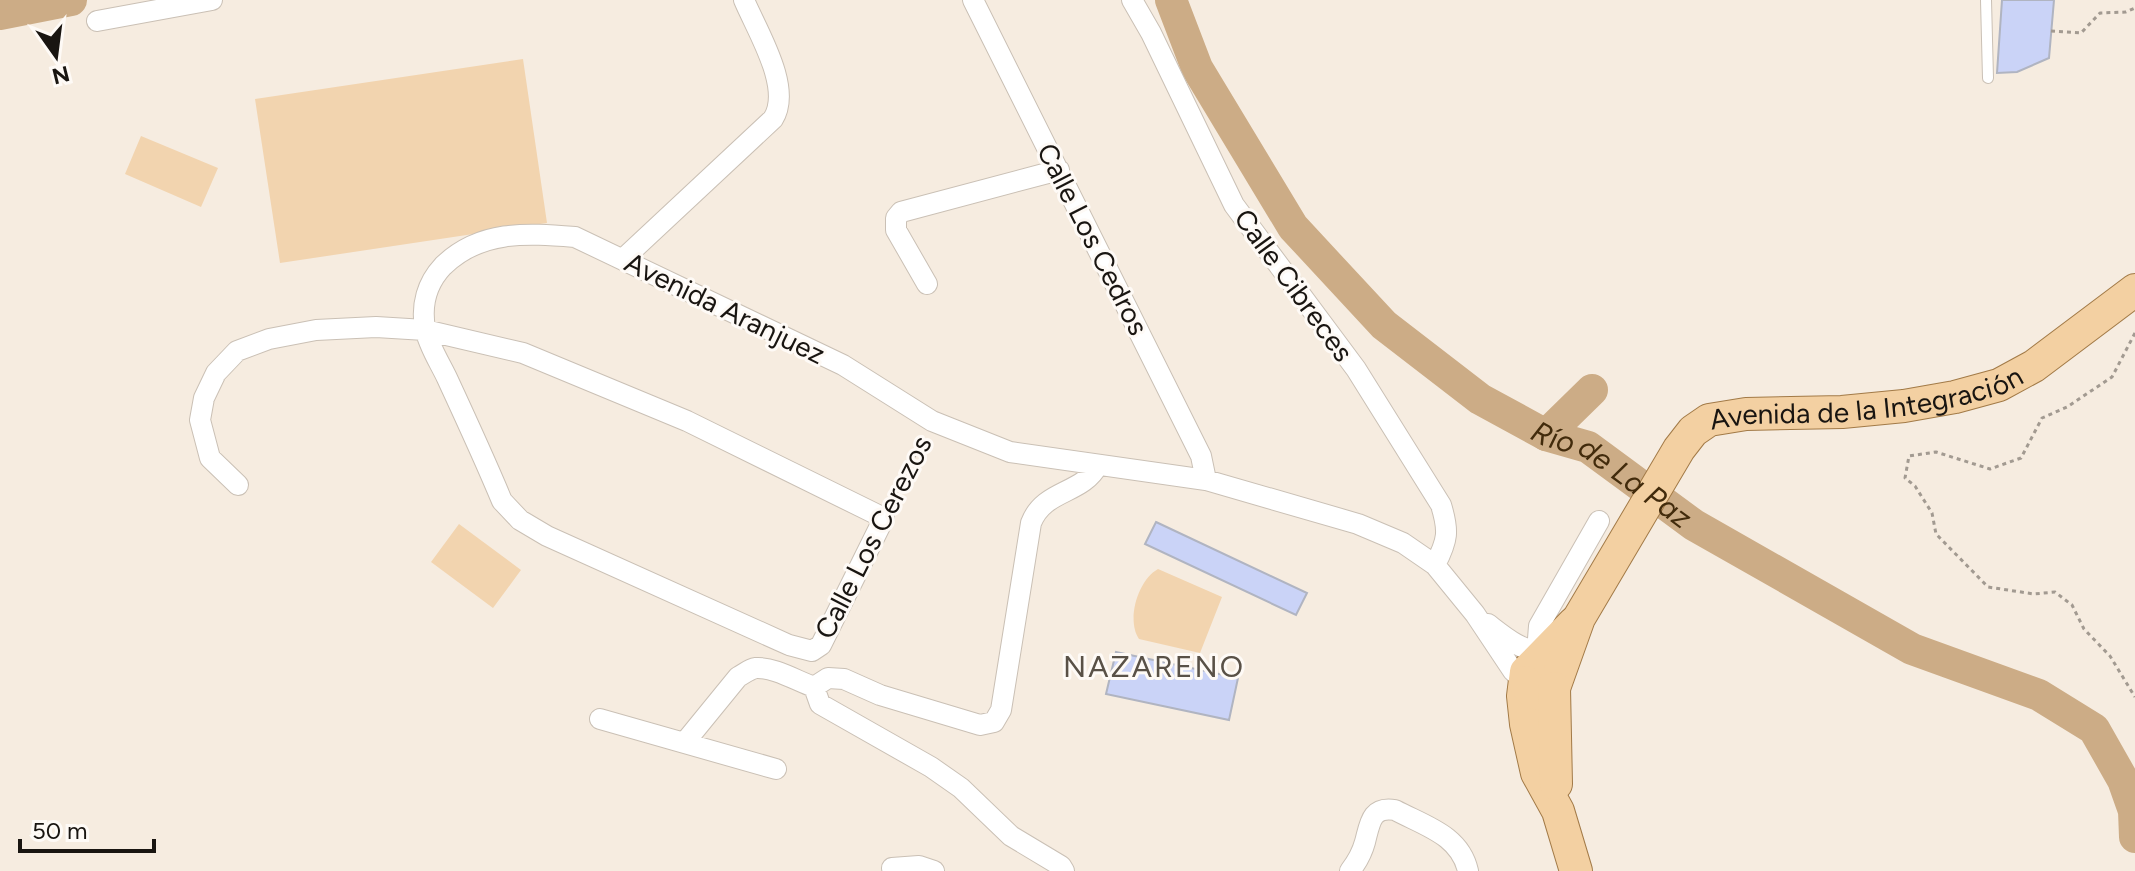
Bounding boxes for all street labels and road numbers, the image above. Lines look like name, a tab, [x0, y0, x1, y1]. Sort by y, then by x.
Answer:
street label: Calle Los Cedros	[1030, 138, 1156, 340]
street label: Calle Cibreces	[1227, 202, 1361, 368]
street label: Avenida Aranjuez	[619, 245, 831, 371]
street label: Avenida de la Integración	[1707, 358, 2029, 437]
street label: Calle Los Cerezos	[807, 430, 939, 644]

